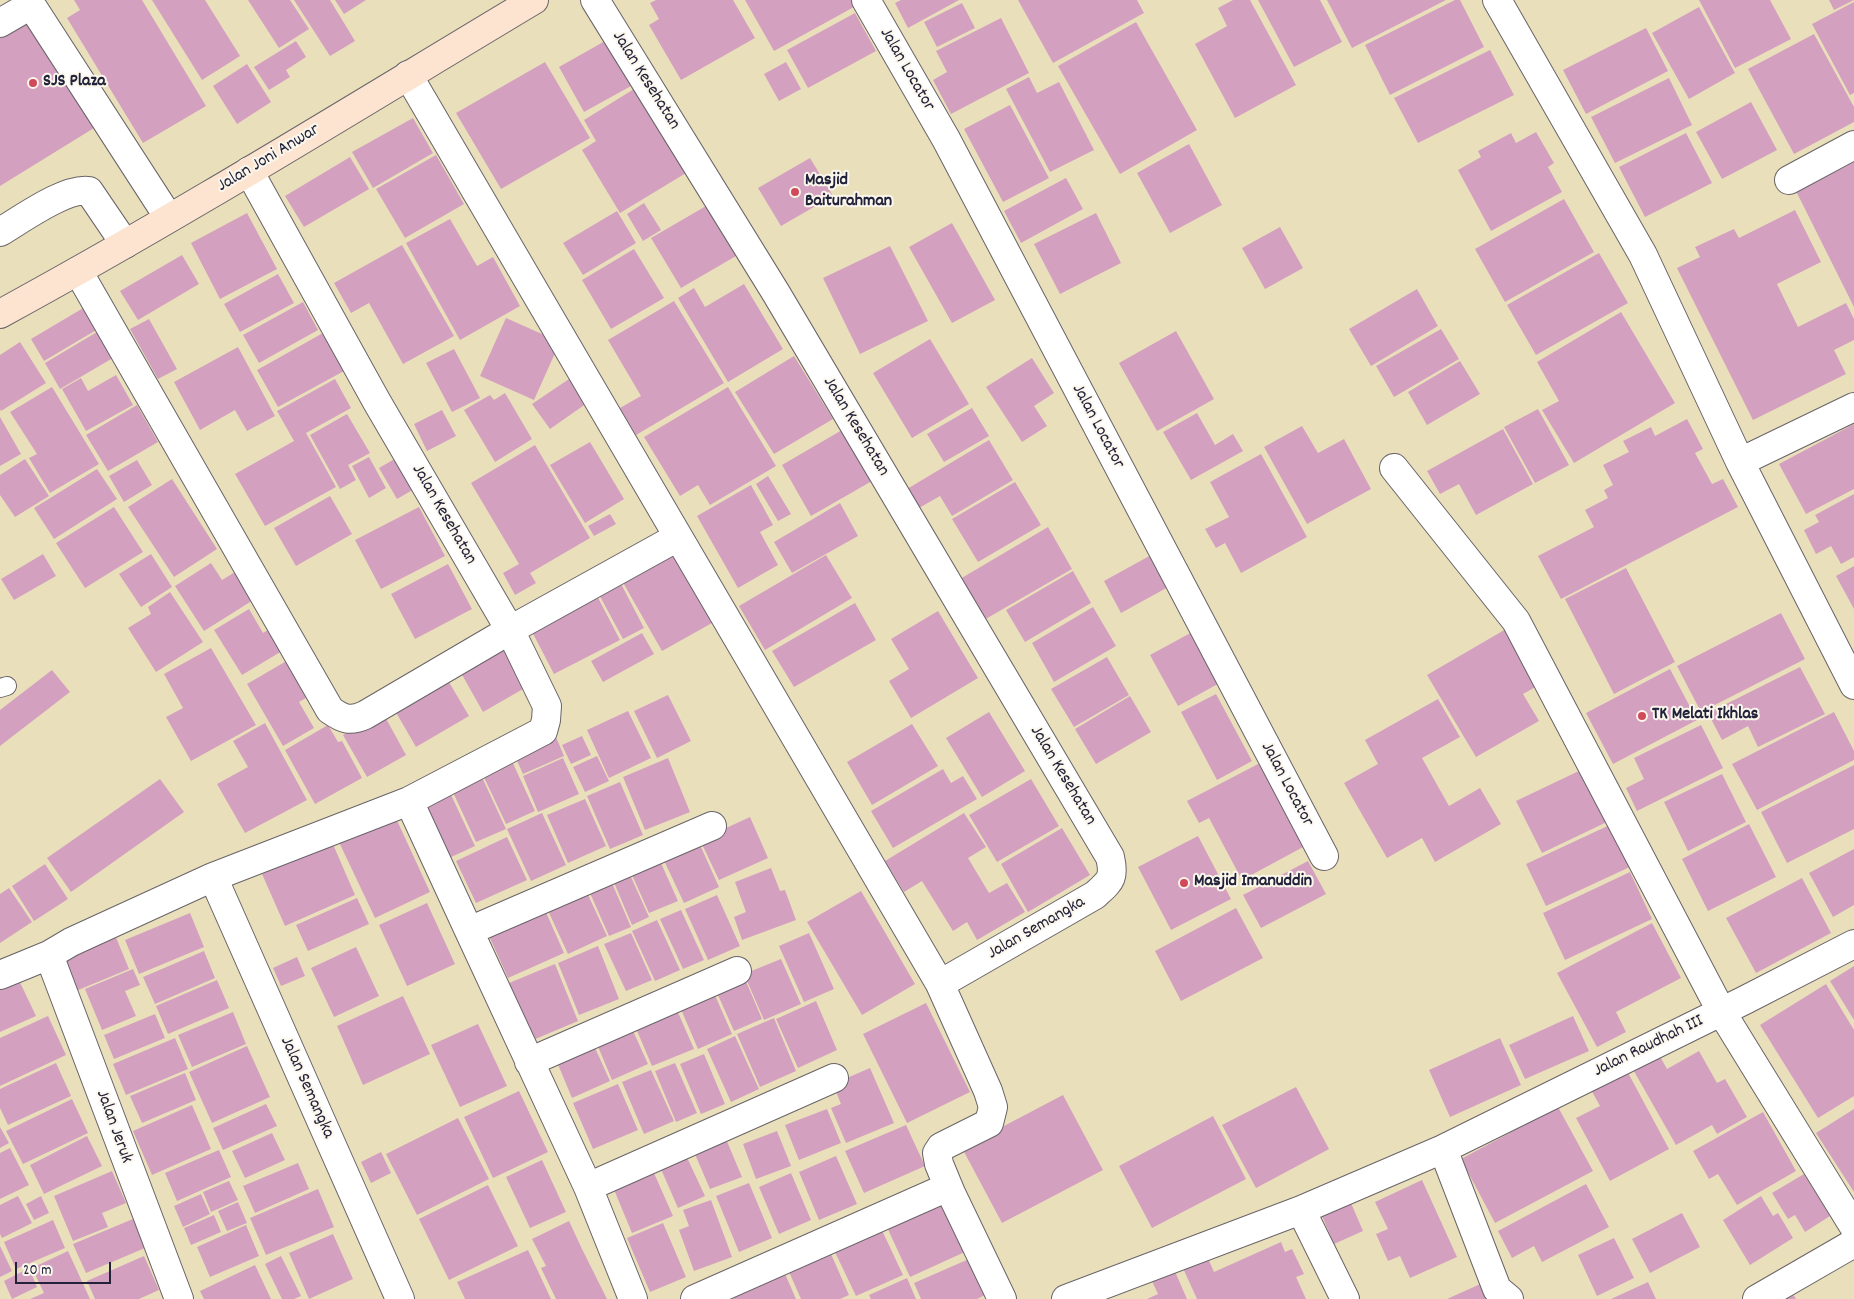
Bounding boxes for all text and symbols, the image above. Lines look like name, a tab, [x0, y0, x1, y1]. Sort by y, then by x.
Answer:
street label: Jalan Locator	[874, 25, 938, 115]
street label: Jalan Kesehatan	[606, 28, 684, 134]
place label: SJS Plaza	[43, 72, 106, 94]
marker: SJS Plaza	[27, 77, 39, 89]
street label: Jalan Joni Anwar	[214, 120, 324, 198]
place label: Masjid Baiturahman	[805, 171, 892, 213]
marker: Masjid Baiturahman	[789, 186, 801, 198]
street label: Jalan Kesehatan	[817, 373, 893, 481]
street label: Jalan Locator	[1066, 381, 1128, 473]
street label: Jalan Kesehatan	[406, 461, 480, 569]
place label: TK Melati Ikhlas	[1652, 705, 1758, 727]
marker: TK Melati Ikhlas	[1636, 710, 1648, 722]
street label: Jalan Kesehatan	[1024, 722, 1100, 830]
street label: Jalan Locator	[1255, 739, 1317, 831]
place label: Masjid Imanuddin	[1194, 872, 1312, 894]
marker: Masjid Imanuddin	[1178, 877, 1190, 889]
street label: Jalan Semangka	[984, 892, 1090, 966]
street label: Jalan Raudhah III	[1591, 1011, 1707, 1083]
street label: Jalan Semangka	[274, 1034, 338, 1142]
street label: Jalan Jeruk	[90, 1087, 136, 1167]
scale bar	[18, 1252, 114, 1284]
text: 20 m	[23, 1260, 51, 1282]

